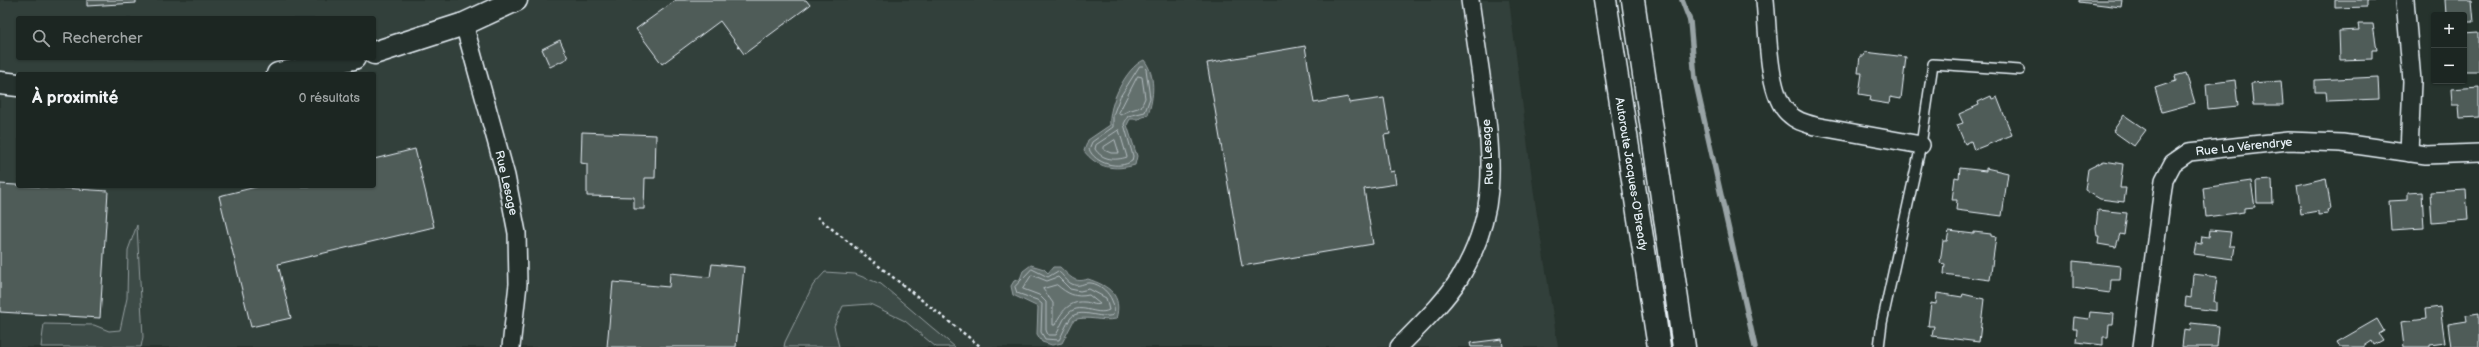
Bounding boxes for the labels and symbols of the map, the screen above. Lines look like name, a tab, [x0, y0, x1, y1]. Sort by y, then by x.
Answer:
street label: Autoroute Jacques-O'Bready	[1611, 96, 1651, 252]
street label: Rue Lesage	[1479, 119, 1497, 185]
street label: Rue La Vérendrye	[2195, 134, 2293, 160]
street label: Rue Lesage	[491, 149, 521, 217]

